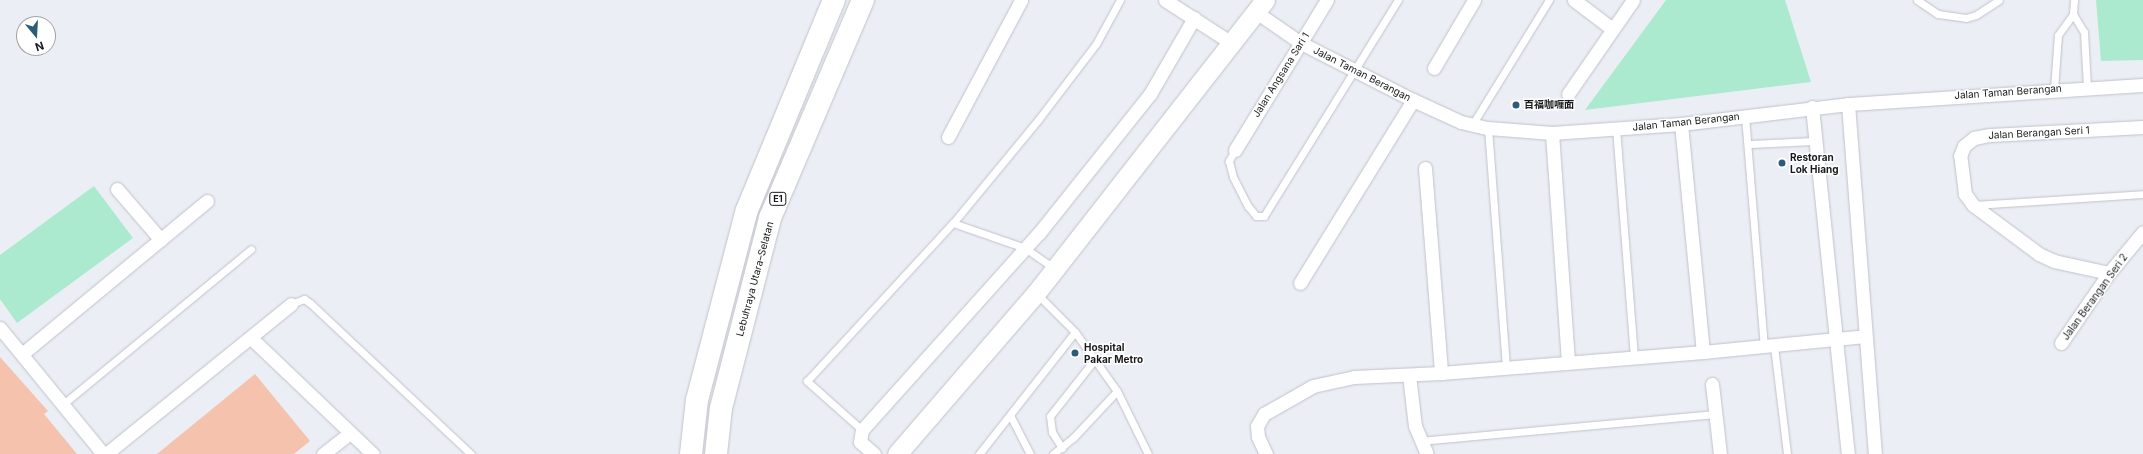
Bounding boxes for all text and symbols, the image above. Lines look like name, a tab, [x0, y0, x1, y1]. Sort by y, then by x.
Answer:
north arrow	[16, 16, 56, 56]
street label: Jalan Angsana Sari 1	[1250, 30, 1312, 120]
text: N	[33, 39, 46, 54]
street label: Jalan Taman Berangan	[1311, 44, 1413, 104]
street label: Jalan Taman Berangan	[1954, 82, 2062, 102]
place label: 百福咖喱面	[1524, 99, 1574, 111]
marker: 百福咖喱面	[1511, 100, 1521, 110]
street label: Jalan Taman Berangan	[1632, 110, 1740, 134]
street label: Jalan Berangan Seri 1	[1988, 124, 2090, 142]
place label: Restoran Lok Hiang	[1790, 151, 1838, 174]
marker: Restoran Lok Hiang	[1777, 158, 1787, 168]
road number: E1	[769, 192, 787, 206]
street label: Lebuhraya Utara–Selatan	[734, 220, 776, 338]
street label: Jalan Berangan Seri 2	[2060, 252, 2130, 342]
place label: Hospital Pakar Metro	[1084, 341, 1143, 364]
marker: Hospital Pakar Metro	[1069, 347, 1081, 359]

